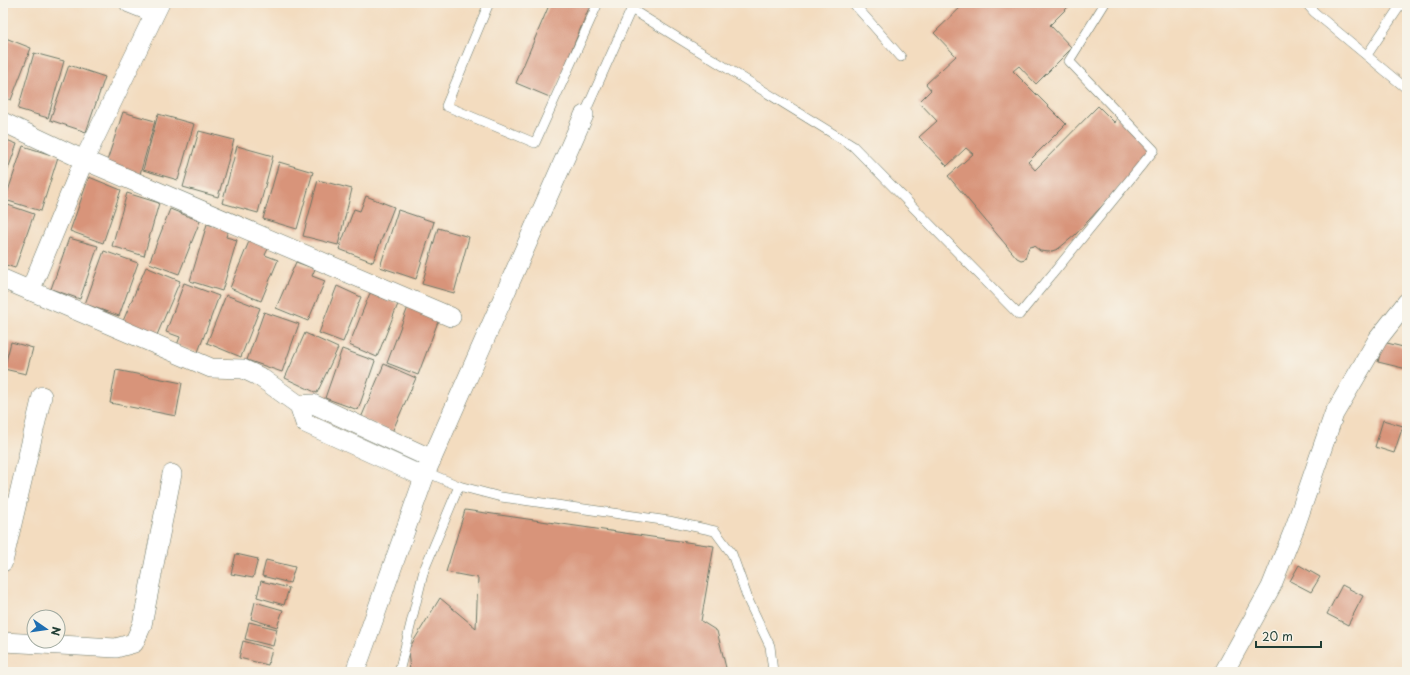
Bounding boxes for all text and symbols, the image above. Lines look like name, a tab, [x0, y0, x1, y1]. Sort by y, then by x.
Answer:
north arrow	[26, 609, 66, 649]
scale bar	[1256, 623, 1321, 649]
text: N	[47, 625, 65, 638]
text: 20 m	[1262, 627, 1293, 645]

